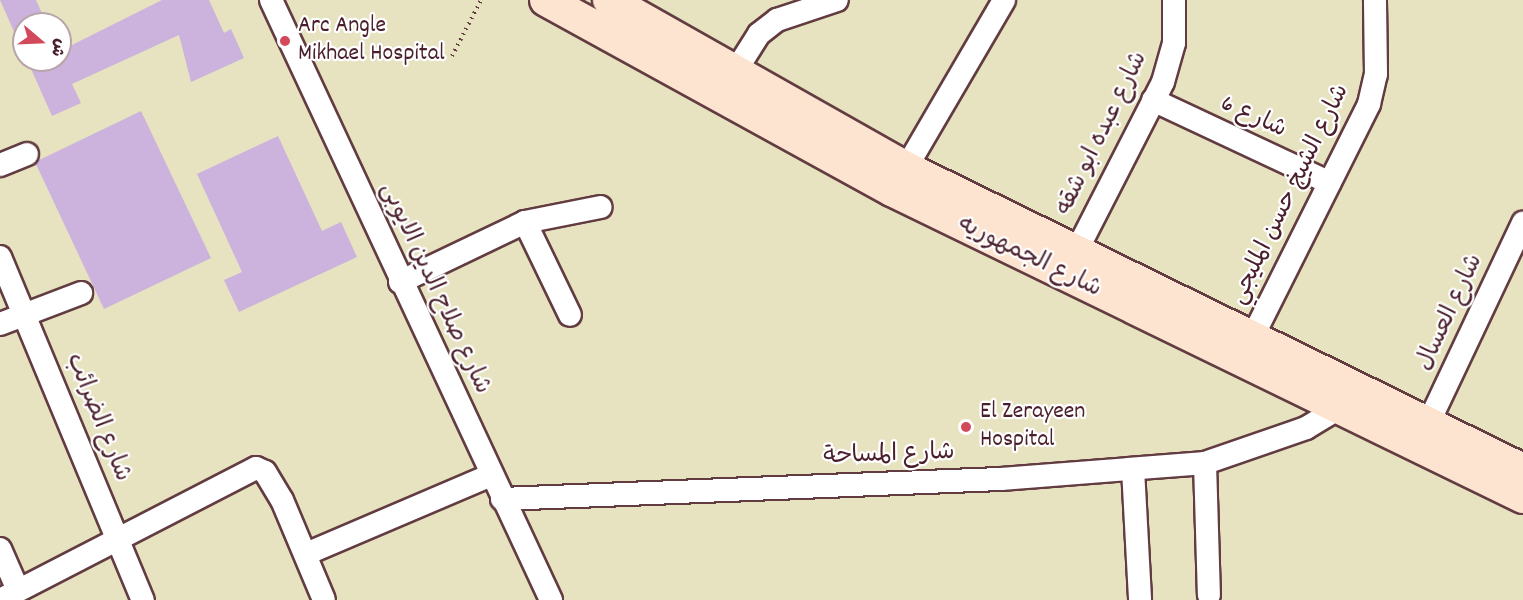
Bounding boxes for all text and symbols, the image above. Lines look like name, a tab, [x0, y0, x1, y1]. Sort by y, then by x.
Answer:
north arrow	[12, 12, 72, 72]
place label: Arc Angle Mikhael Hospital	[298, 13, 445, 69]
marker: Arc Angle Mikhael Hospital	[276, 32, 294, 50]
text: ش	[44, 35, 71, 59]
street label: شارع عبده ابو شقه	[1051, 47, 1155, 221]
street label: شارع الشيخ حسن المليجي	[1225, 80, 1357, 310]
street label: شارع 6	[1216, 90, 1290, 146]
street label: شارع صلاح الدين الايوبى	[372, 179, 496, 399]
street label: شارع الجمهوريه	[953, 211, 1105, 305]
street label: شارع العسال	[1411, 250, 1491, 376]
street label: شارع الضرائب	[58, 350, 136, 486]
place label: El Zerayeen Hospital	[980, 399, 1085, 455]
marker: El Zerayeen Hospital	[957, 418, 975, 436]
street label: شارع المساحة	[823, 439, 955, 473]

